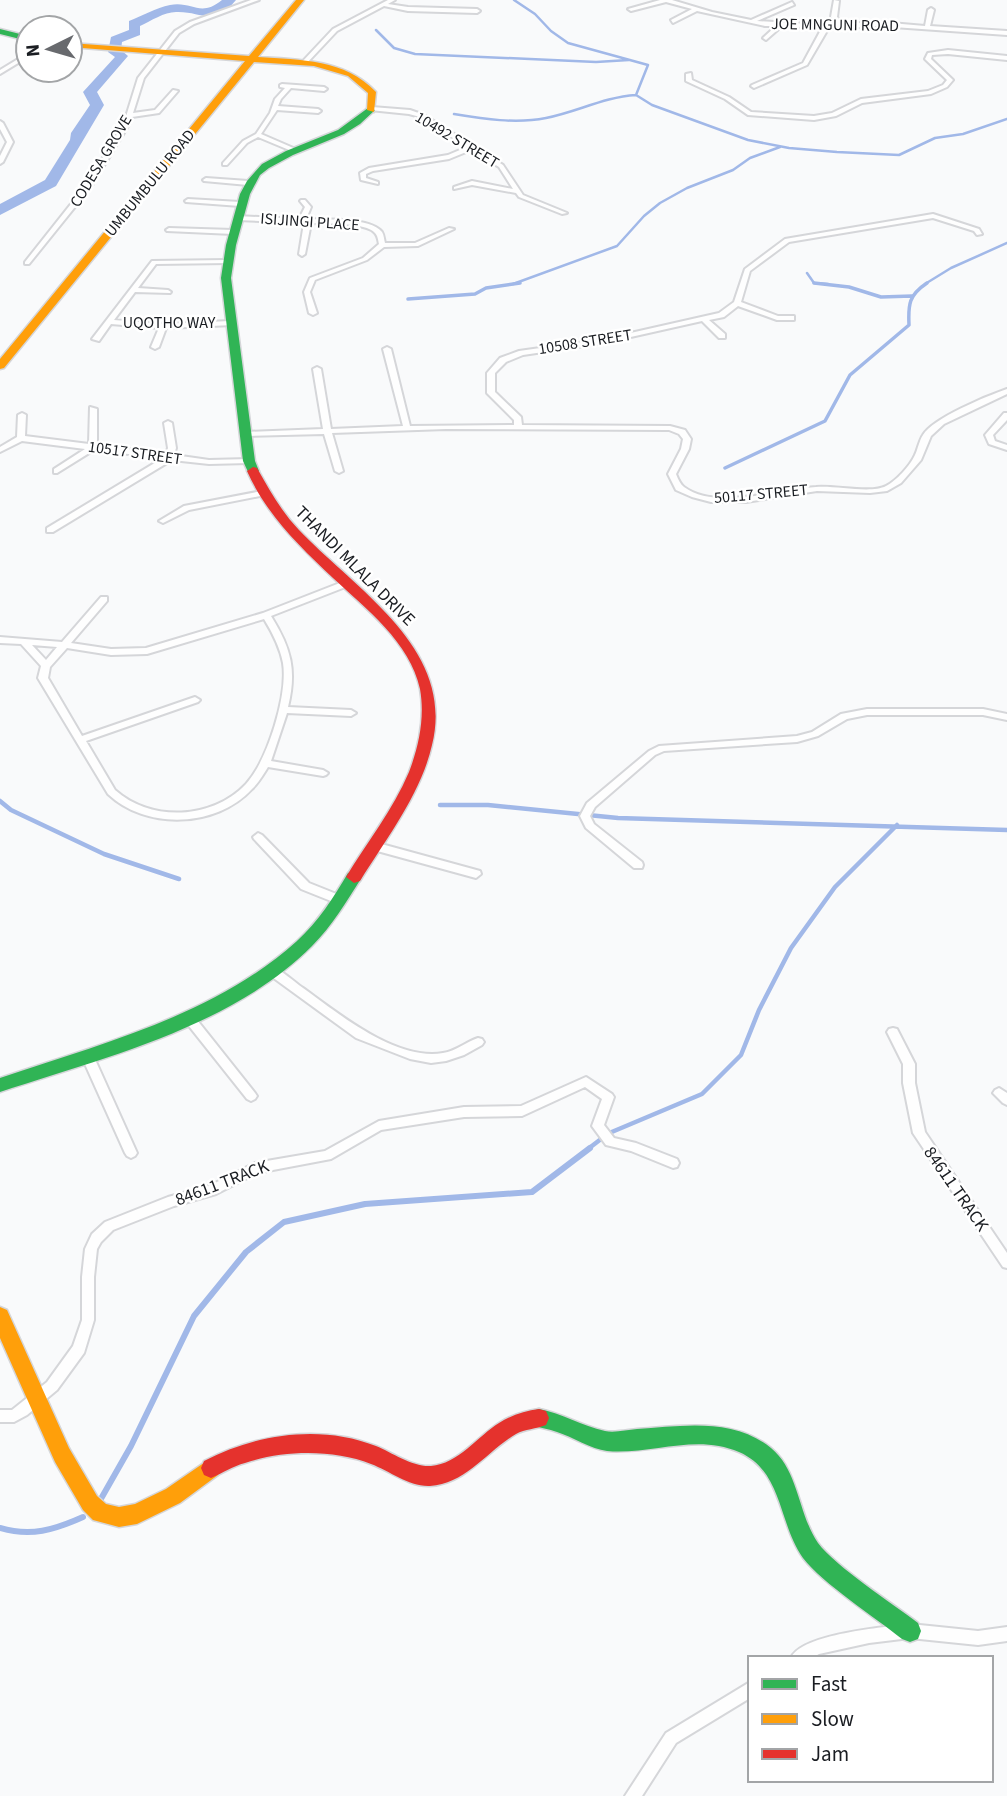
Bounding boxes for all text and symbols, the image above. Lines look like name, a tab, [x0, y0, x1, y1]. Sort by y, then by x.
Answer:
street label: JOE MNGUNI ROAD	[771, 13, 899, 37]
north arrow	[14, 14, 84, 84]
text: N	[20, 43, 48, 58]
street label: 10492 STREET	[411, 106, 503, 174]
street label: CODESA GROVE	[65, 111, 137, 211]
street label: UMBUMBULU ROAD	[100, 125, 200, 241]
street label: ISIJINGI PLACE	[260, 208, 360, 236]
street label: UQOTHO WAY	[123, 312, 216, 334]
street label: 10508 STREET	[537, 324, 634, 360]
street label: 10517 STREET	[87, 436, 184, 471]
street label: 50117 STREET	[713, 479, 809, 509]
street label: THANDI MLALA DRIVE	[289, 500, 421, 632]
street label: 84611 TRACK	[918, 1142, 995, 1237]
street label: 84611 TRACK	[172, 1153, 273, 1212]
legend	[748, 1656, 993, 1782]
text: Fast	[811, 1669, 847, 1699]
text: Slow	[811, 1704, 854, 1734]
text: Jam	[811, 1739, 849, 1769]

